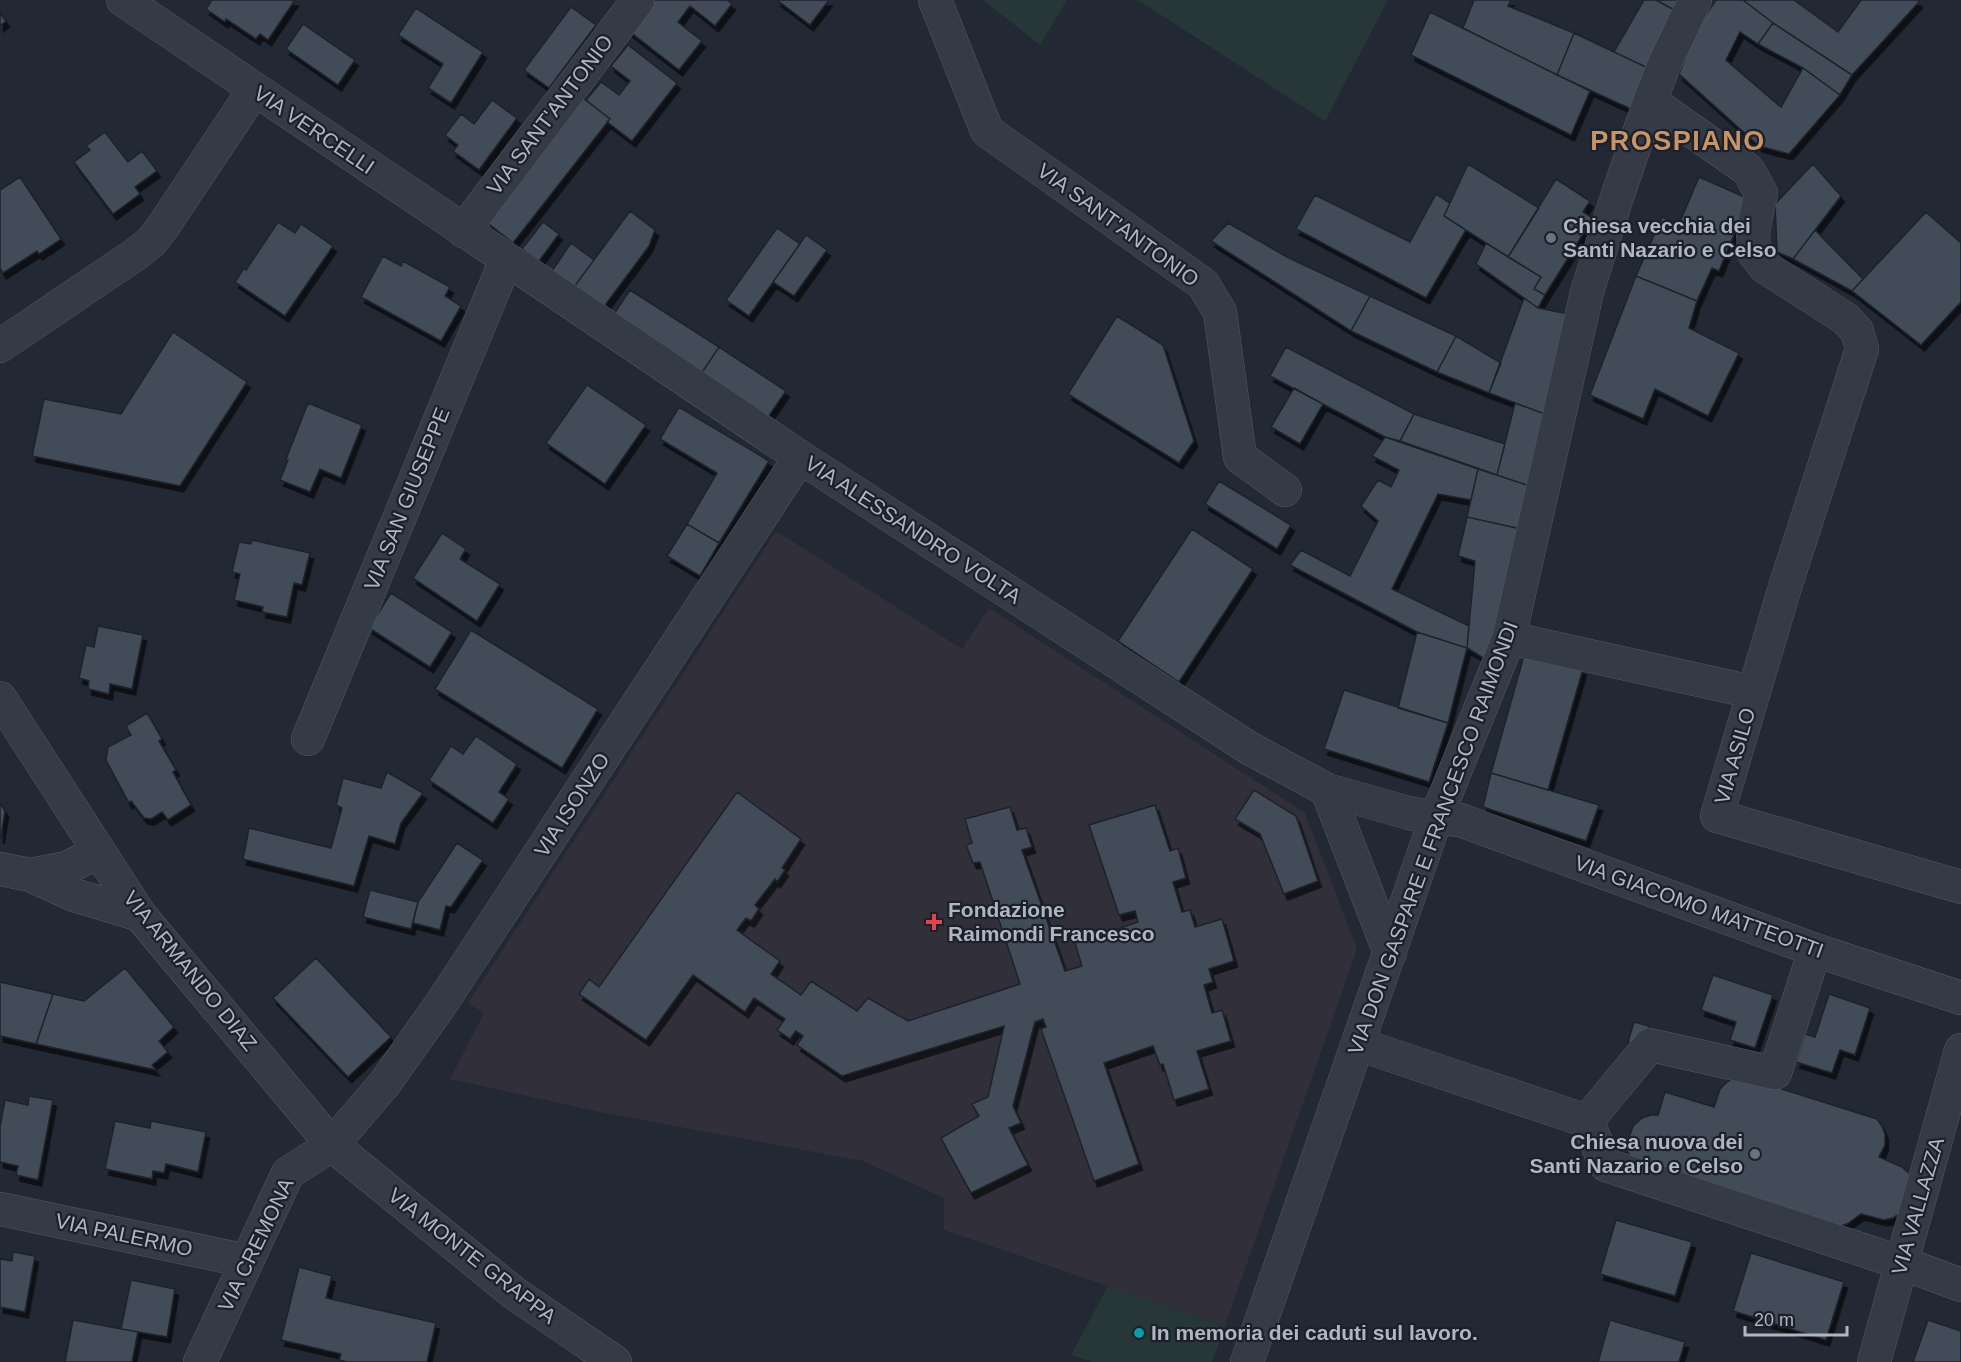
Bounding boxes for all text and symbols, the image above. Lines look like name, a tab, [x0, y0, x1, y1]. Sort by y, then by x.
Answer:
street label: VIA SANT'ANTONIO	[482, 30, 617, 199]
street label: VIA VERCELLI	[250, 81, 379, 178]
district label: PROSPIANO	[1590, 126, 1766, 156]
street label: VIA SANT'ANTONIO	[1033, 158, 1203, 291]
place label: Chiesa vecchia dei Santi Nazario e Celso	[1563, 214, 1777, 261]
marker: Chiesa vecchia dei Santi Nazario e Celso	[1544, 231, 1558, 245]
street label: VIA SAN GIUSEPPE	[359, 404, 454, 593]
street label: VIA ALESSANDRO VOLTA	[801, 451, 1025, 608]
street label: VIA DON GASPARE E FRANCESCO RAIMONDI	[1343, 618, 1522, 1058]
street label: VIA ASILO	[1710, 705, 1759, 807]
street label: VIA ISONZO	[530, 749, 614, 861]
street label: VIA GIACOMO MATTEOTTI	[1572, 851, 1827, 962]
street label: VIA ARMANDO DIAZ	[119, 886, 262, 1055]
place label: Fondazione Raimondi Francesco	[948, 898, 1155, 945]
marker: Fondazione Raimondi Francesco	[925, 913, 943, 931]
place label: Chiesa nuova dei Santi Nazario e Celso	[1529, 1130, 1743, 1177]
street label: VIA VALLAZZA	[1887, 1134, 1948, 1277]
marker: Chiesa nuova dei Santi Nazario e Celso	[1748, 1147, 1762, 1161]
street label: VIA CREMONA	[213, 1174, 298, 1315]
street label: VIA MONTE GRAPPA	[384, 1183, 561, 1328]
street label: VIA PALERMO	[53, 1209, 195, 1260]
scale bar	[1745, 1299, 1847, 1337]
text: 20 m	[1754, 1310, 1794, 1330]
place label: In memoria dei caduti sul lavoro.	[1151, 1321, 1478, 1344]
marker: In memoria dei caduti sul lavoro.	[1132, 1326, 1146, 1340]

